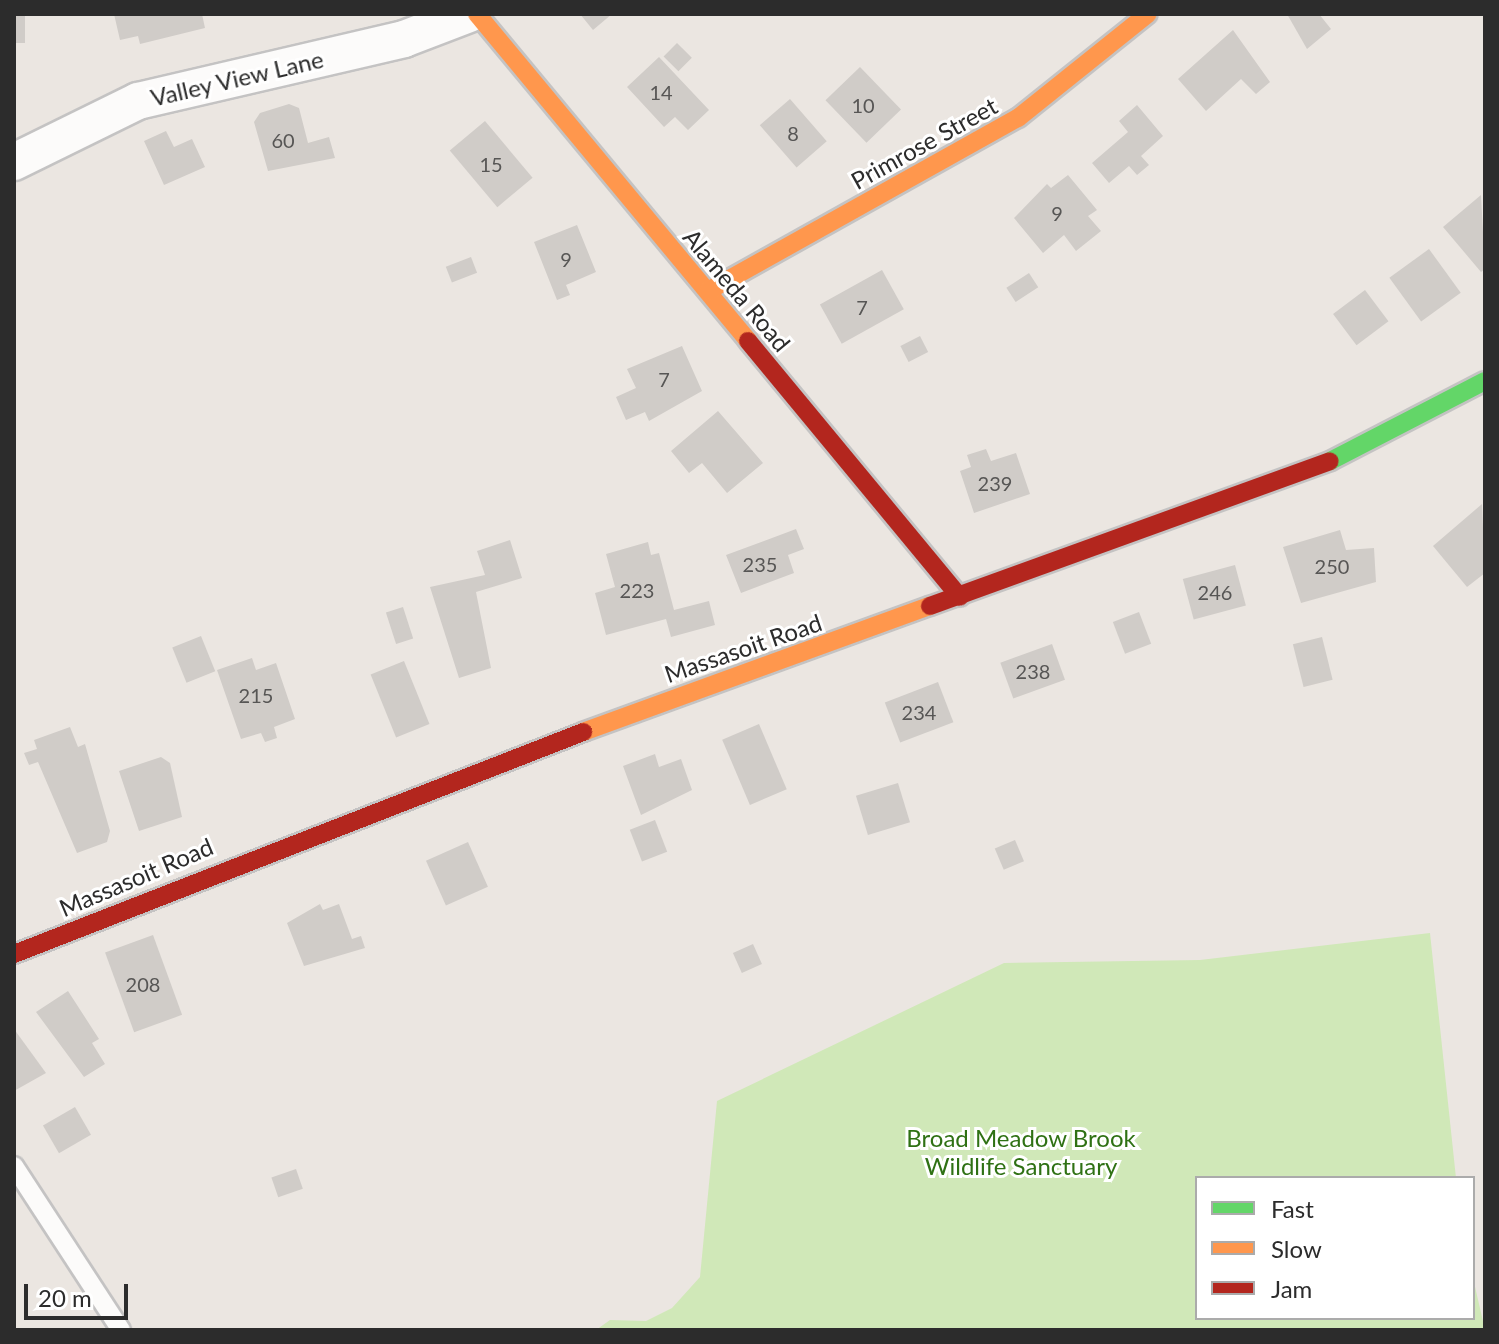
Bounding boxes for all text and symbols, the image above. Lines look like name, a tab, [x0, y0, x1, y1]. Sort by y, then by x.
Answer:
street label: Valley View Lane	[147, 44, 327, 112]
house number: 14	[649, 80, 673, 104]
street label: Primrose Street	[846, 91, 1002, 195]
house number: 10	[851, 93, 875, 117]
house number: 8	[787, 121, 799, 145]
house number: 60	[271, 128, 295, 152]
house number: 15	[479, 152, 503, 176]
house number: 9	[1051, 201, 1063, 225]
street label: Alameda Road	[677, 223, 797, 357]
house number: 9	[560, 247, 572, 271]
house number: 7	[856, 295, 868, 319]
house number: 7	[658, 367, 670, 391]
house number: 239	[978, 471, 1012, 495]
house number: 235	[743, 552, 777, 576]
house number: 250	[1315, 554, 1349, 578]
house number: 223	[620, 578, 654, 602]
house number: 246	[1198, 580, 1232, 604]
street label: Massasoit Road	[661, 608, 825, 688]
house number: 238	[1016, 659, 1050, 683]
house number: 215	[239, 683, 273, 707]
house number: 234	[902, 700, 936, 724]
street label: Massasoit Road	[55, 832, 217, 922]
house number: 208	[126, 972, 160, 996]
park label: Broad Meadow Brook Wildlife Sanctuary	[906, 1124, 1136, 1180]
legend	[1195, 1176, 1475, 1320]
text: Fast	[1271, 1194, 1314, 1223]
text: Slow	[1271, 1234, 1322, 1263]
scale bar	[28, 1268, 132, 1318]
text: Jam	[1271, 1274, 1312, 1303]
text: 20 m	[38, 1283, 92, 1312]

